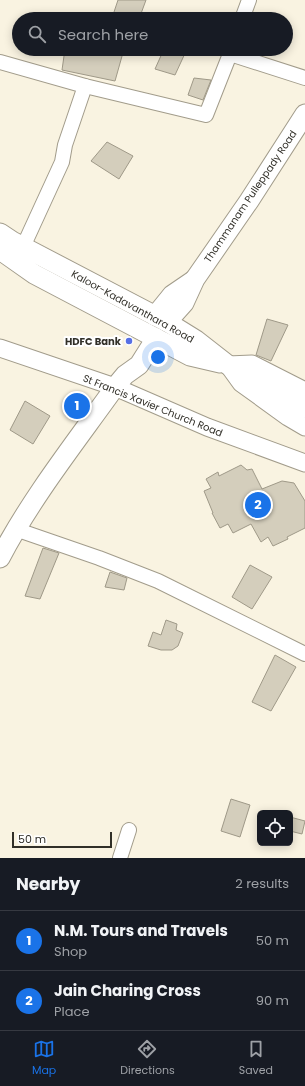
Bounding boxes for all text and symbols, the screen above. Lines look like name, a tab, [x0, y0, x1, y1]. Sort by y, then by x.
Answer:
search box	[12, 12, 293, 56]
icon: search	[26, 23, 48, 45]
text: Search here	[58, 24, 148, 45]
street label: Thammanam Pulleppady Road	[200, 127, 300, 265]
street label: Kaloor-Kadavanthara Road	[69, 266, 197, 347]
place label: HDFC Bank	[65, 334, 122, 349]
marker: HDFC Bank	[124, 336, 134, 346]
your location	[148, 347, 168, 367]
street label: St Francis Xavier Church Road	[81, 370, 225, 440]
pin: 1	[64, 391, 90, 421]
pin: 2	[245, 490, 271, 520]
map controls	[257, 810, 293, 846]
button: locate	[257, 810, 293, 846]
scale bar	[12, 830, 112, 849]
text: 50 m	[18, 831, 46, 847]
text: Nearby	[16, 872, 80, 896]
text: 2 results	[235, 874, 289, 893]
text: N.M. Tours and Travels	[54, 920, 228, 941]
text: 1	[27, 931, 31, 950]
text: 50 m	[256, 931, 289, 950]
text: Shop	[54, 942, 87, 961]
text: Jain Charing Cross	[54, 980, 201, 1001]
text: 2	[25, 991, 33, 1010]
text: 90 m	[256, 991, 289, 1010]
text: Place	[54, 1002, 89, 1021]
tab: Map	[32, 1038, 56, 1079]
tab: Directions	[120, 1038, 175, 1079]
tab: Saved	[239, 1038, 273, 1079]

